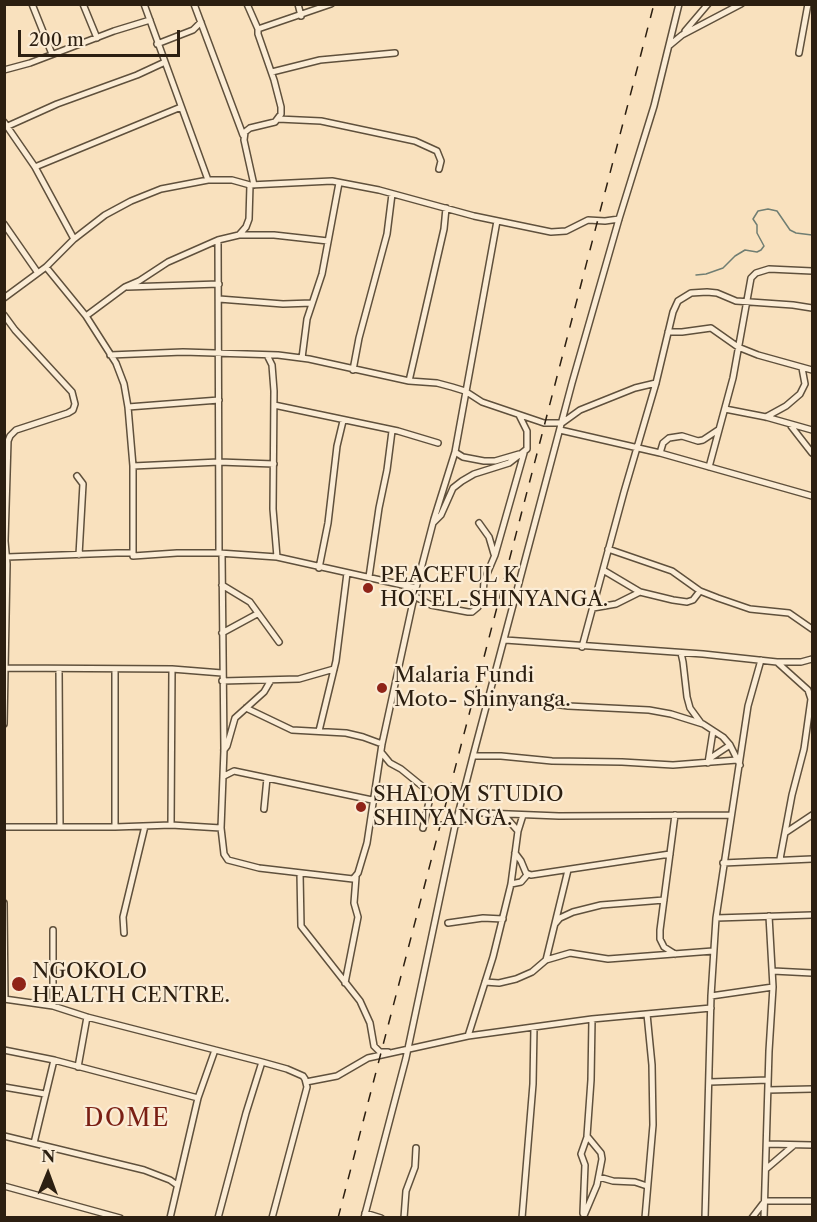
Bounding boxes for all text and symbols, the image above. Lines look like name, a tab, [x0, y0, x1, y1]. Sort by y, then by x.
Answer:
scale bar	[21, 18, 183, 56]
text: 200 m	[29, 29, 84, 51]
place label: PEACEFUL K HOTEL-SHINYANGA.	[380, 563, 608, 613]
marker: PEACEFUL K HOTEL-SHINYANGA.	[361, 581, 375, 595]
place label: Malaria Fundi Moto- Shinyanga.	[394, 663, 571, 713]
marker: Malaria Fundi Moto- Shinyanga.	[375, 681, 389, 695]
place label: SHALOM STUDIO SHINYANGA.	[373, 782, 563, 832]
marker: SHALOM STUDIO SHINYANGA.	[354, 800, 368, 814]
place label: NGOKOLO HEALTH CENTRE.	[32, 959, 230, 1009]
marker: NGOKOLO HEALTH CENTRE.	[10, 975, 28, 993]
district label: DOME	[84, 1105, 170, 1133]
north arrow	[18, 1144, 78, 1204]
text: N	[41, 1146, 55, 1166]

